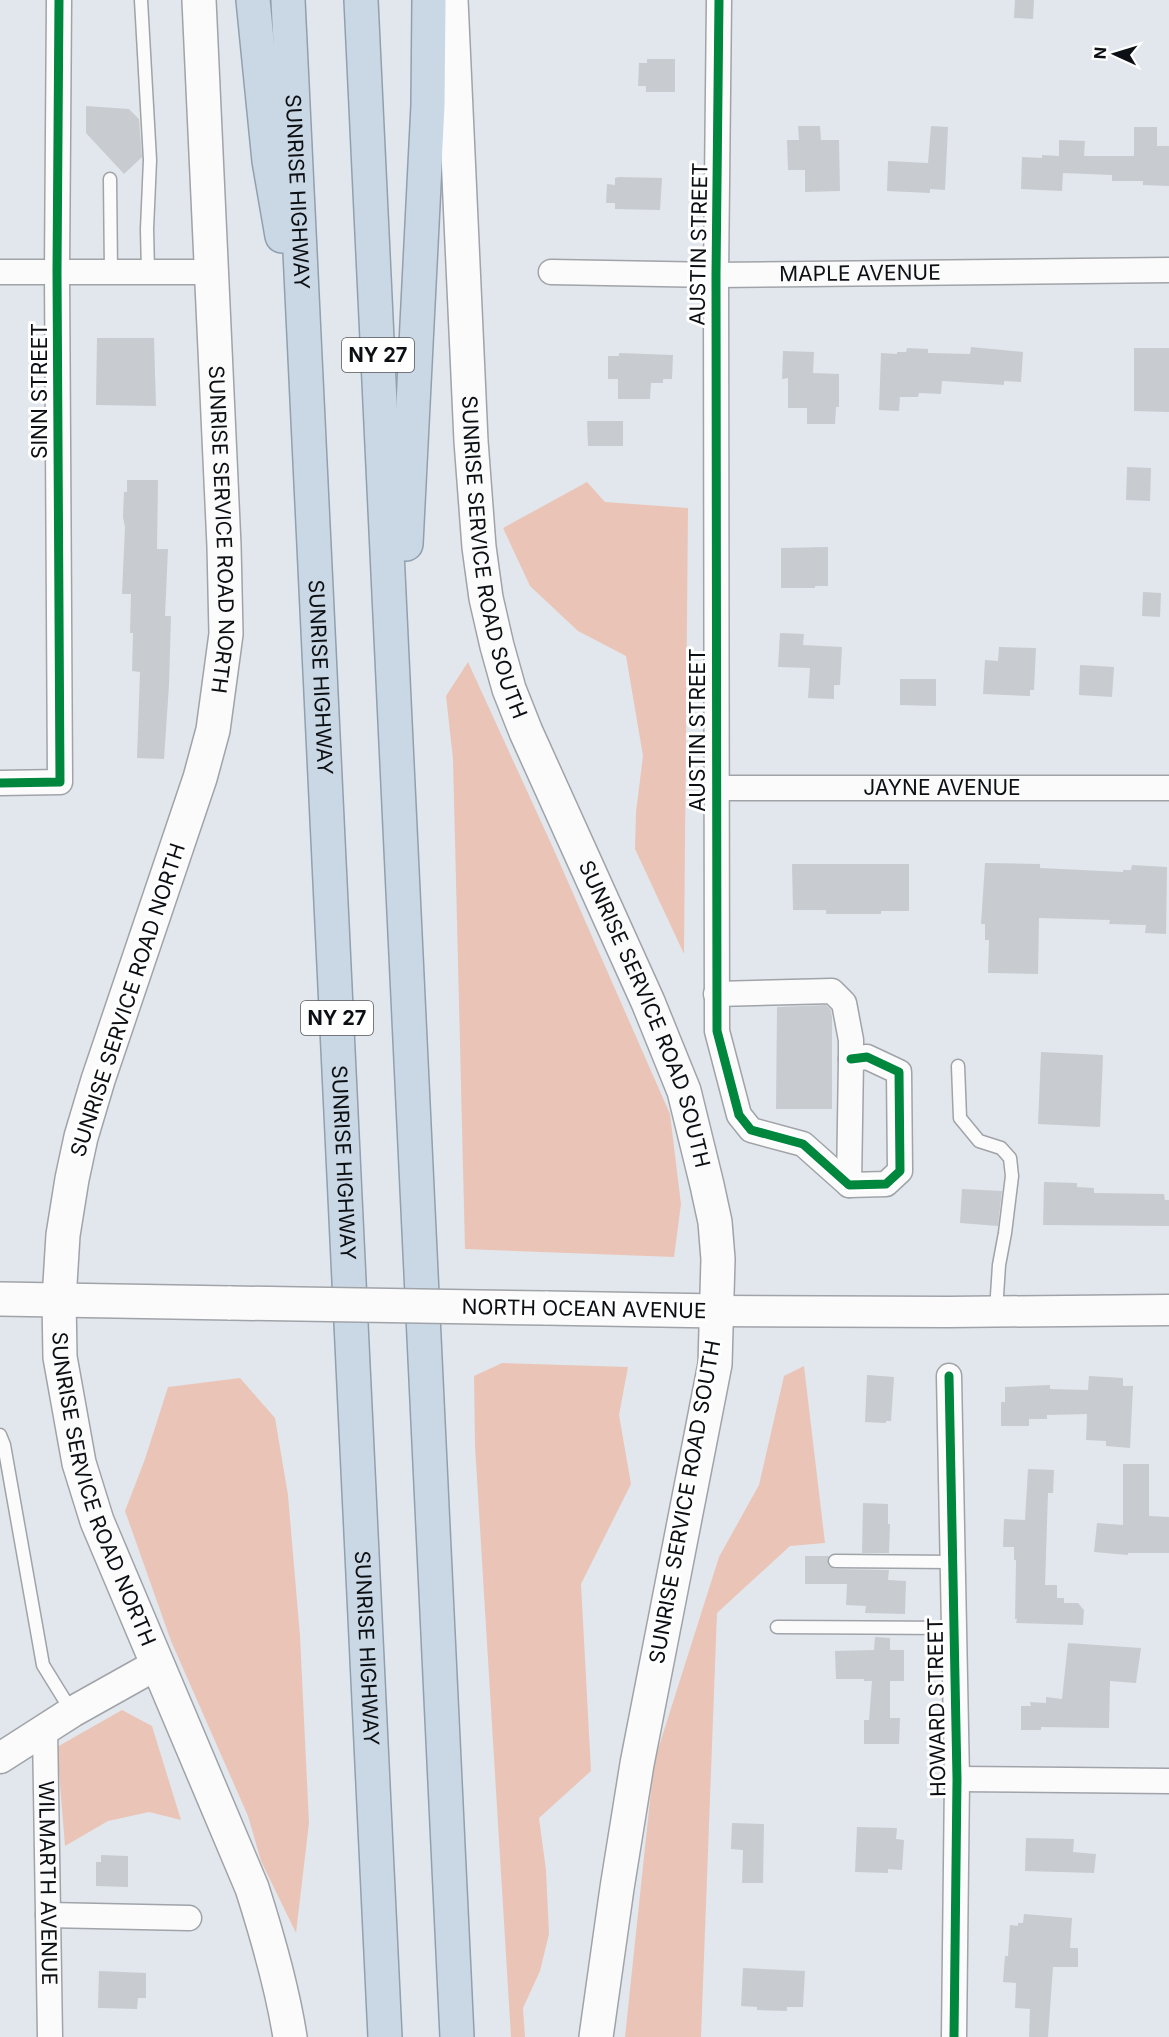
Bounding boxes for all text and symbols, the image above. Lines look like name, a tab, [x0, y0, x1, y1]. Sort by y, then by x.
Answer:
north arrow	[1085, 24, 1145, 84]
text: N	[1090, 46, 1110, 60]
street label: SUNRISE HIGHWAY	[280, 94, 315, 290]
street label: AUSTIN STREET	[685, 162, 712, 326]
street label: MAPLE AVENUE	[779, 260, 941, 286]
street label: SINN STREET	[27, 323, 52, 459]
road number: NY 27	[342, 338, 414, 372]
street label: SUNRISE SERVICE ROAD NORTH	[204, 365, 239, 695]
street label: SUNRISE SERVICE ROAD SOUTH	[457, 395, 532, 722]
street label: SUNRISE HIGHWAY	[304, 579, 338, 775]
street label: AUSTIN STREET	[685, 648, 710, 812]
street label: JAYNE AVENUE	[863, 775, 1021, 800]
street label: SUNRISE SERVICE ROAD NORTH	[65, 840, 190, 1160]
street label: SUNRISE SERVICE ROAD SOUTH	[574, 857, 715, 1170]
road number: NY 27	[301, 1001, 373, 1035]
street label: SUNRISE HIGHWAY	[327, 1064, 361, 1261]
street label: NORTH OCEAN AVENUE	[461, 1294, 707, 1323]
street label: SUNRISE SERVICE ROAD NORTH	[48, 1331, 161, 1650]
street label: SUNRISE SERVICE ROAD SOUTH	[644, 1338, 725, 1666]
street label: SUNRISE HIGHWAY	[350, 1550, 384, 1746]
street label: HOWARD STREET	[922, 1617, 951, 1797]
street label: WILMARTH AVENUE	[34, 1780, 62, 1985]

